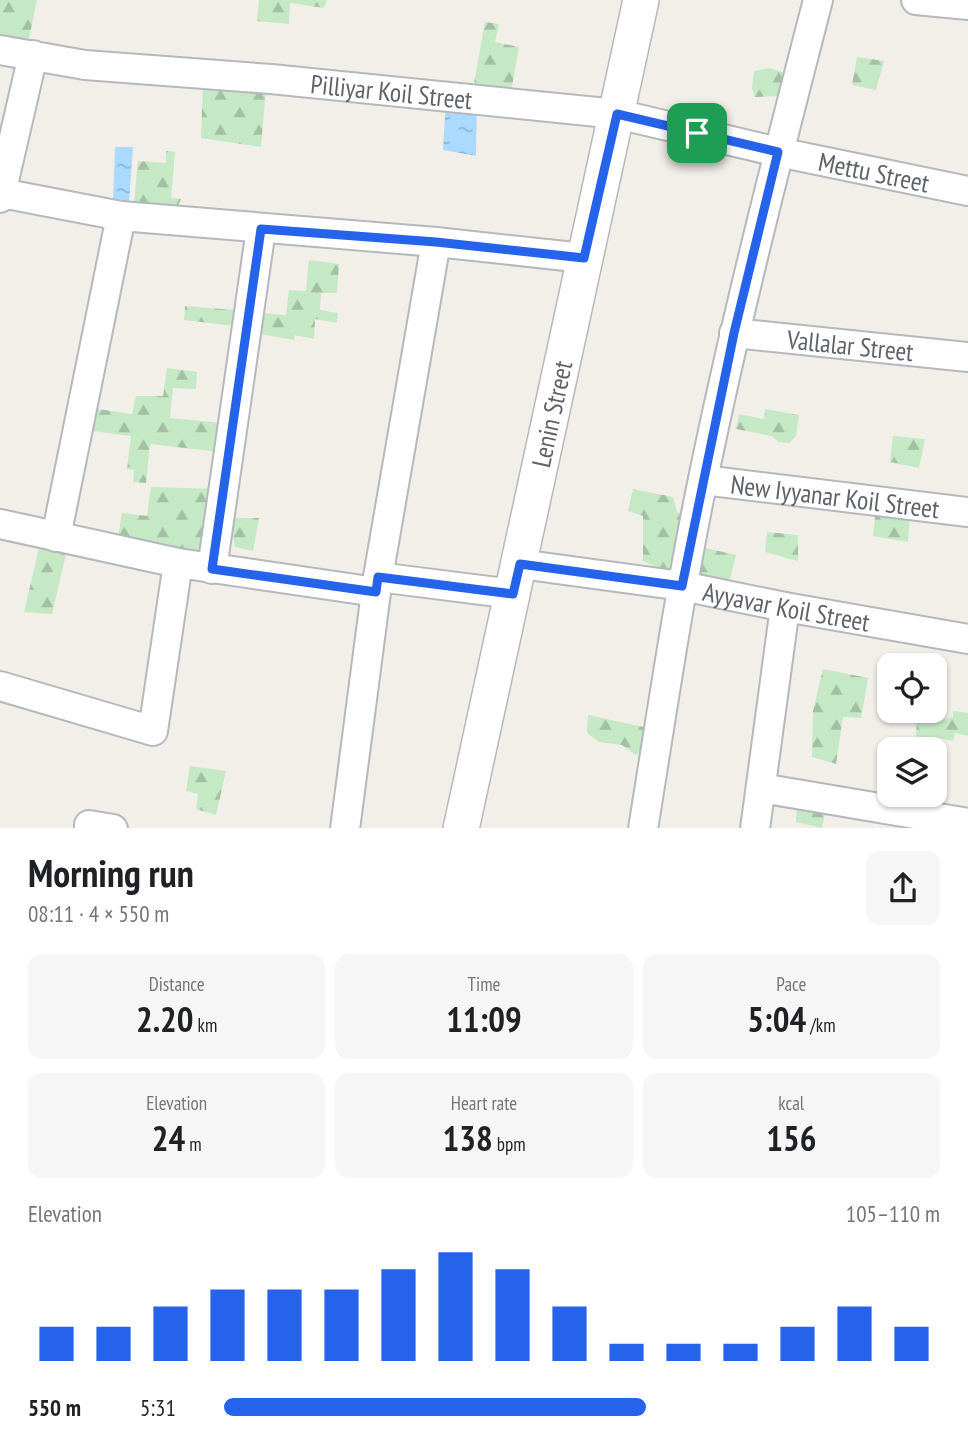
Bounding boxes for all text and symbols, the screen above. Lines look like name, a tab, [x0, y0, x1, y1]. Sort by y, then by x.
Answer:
street label: Pilliyar Koil Street	[309, 67, 474, 116]
pin	[667, 103, 727, 163]
icon: arrive	[678, 114, 716, 152]
street label: Mettu Street	[816, 144, 932, 199]
street label: Vallalar Street	[785, 322, 915, 368]
street label: Lenin Street	[524, 357, 579, 470]
street label: New Iyyanar Koil Street	[729, 467, 941, 525]
street label: Ayyavar Koil Street	[700, 574, 872, 638]
map controls	[877, 653, 947, 807]
button: locate	[877, 653, 947, 723]
button: layers	[877, 737, 947, 807]
text: Morning run	[28, 848, 194, 897]
button: share	[866, 851, 940, 925]
text: 08:11 · 4 × 550 m	[28, 899, 169, 928]
text: Distance	[149, 972, 205, 996]
text: Time	[468, 972, 500, 996]
text: Pace	[776, 972, 806, 996]
text: 2.20	[136, 996, 194, 1042]
text: 11:09	[446, 996, 522, 1042]
text: 5:04	[747, 996, 806, 1042]
text: km	[194, 1013, 217, 1037]
text: /km	[806, 1013, 836, 1037]
text: Elevation	[146, 1091, 207, 1115]
text: Heart rate	[451, 1091, 517, 1115]
text: kcal	[778, 1091, 804, 1115]
text: 24	[152, 1115, 185, 1161]
text: 138	[442, 1115, 493, 1161]
text: 156	[766, 1115, 816, 1161]
text: m	[185, 1132, 202, 1156]
text: bpm	[493, 1132, 526, 1156]
text: Elevation	[28, 1199, 102, 1228]
text: 105–110 m	[846, 1199, 940, 1228]
text: 550 m	[28, 1393, 81, 1422]
text: 5:31	[140, 1393, 176, 1422]

